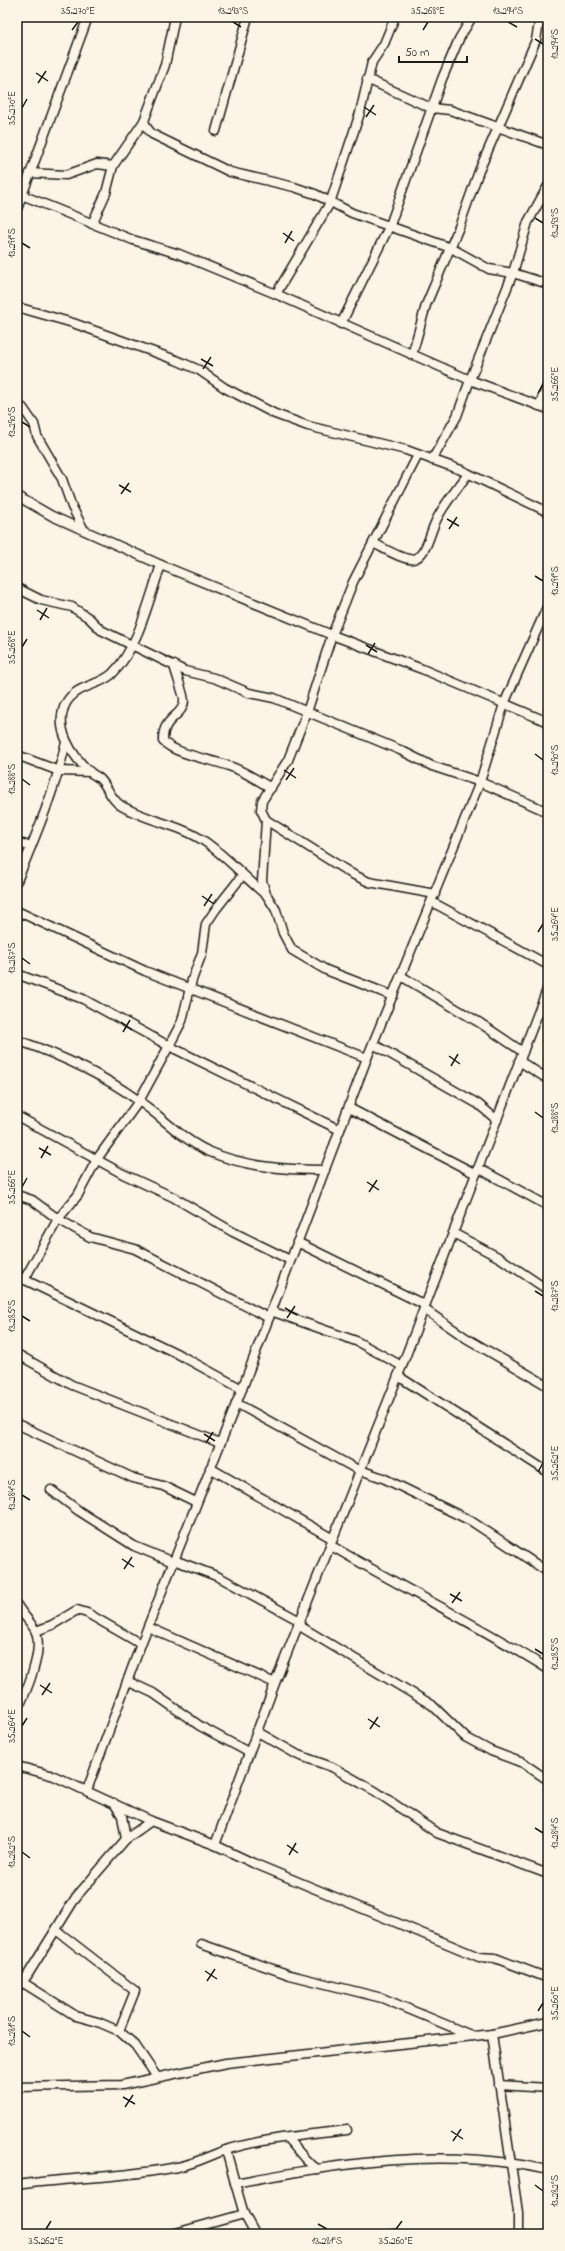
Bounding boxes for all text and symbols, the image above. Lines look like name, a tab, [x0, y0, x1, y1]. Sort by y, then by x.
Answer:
text: 35.270°E	[61, 4, 95, 19]
text: 13.293°S	[218, 4, 249, 19]
text: 35.268°E	[411, 4, 445, 19]
text: 13.294°S	[493, 4, 524, 19]
text: 13.294°S	[548, 28, 563, 59]
scale bar	[399, 38, 467, 64]
text: 50 m	[405, 44, 429, 62]
text: 35.270°E	[5, 91, 20, 125]
text: 13.293°S	[548, 207, 563, 238]
text: 13.291°S	[5, 228, 20, 258]
text: 35.266°E	[548, 367, 563, 401]
text: 13.290°S	[5, 406, 20, 437]
text: 13.291°S	[548, 566, 563, 596]
text: 35.268°E	[5, 630, 20, 664]
text: 13.290°S	[548, 744, 563, 775]
text: 13.288°S	[5, 763, 20, 794]
text: 35.264°E	[548, 907, 563, 941]
text: 13.287°S	[5, 942, 20, 974]
text: 13.288°S	[548, 1102, 563, 1133]
text: 35.266°E	[5, 1170, 20, 1204]
text: 13.287°S	[548, 1280, 563, 1312]
text: 13.285°S	[5, 1299, 20, 1332]
text: 35.262°E	[548, 1446, 563, 1480]
text: 13.284°S	[5, 1479, 20, 1511]
text: 13.285°S	[548, 1637, 563, 1670]
text: 35.264°E	[5, 1709, 20, 1743]
text: 13.284°S	[548, 1817, 563, 1849]
text: 13.282°S	[5, 1835, 20, 1868]
text: 35.260°E	[548, 1986, 563, 2020]
text: 13.281°S	[5, 2015, 20, 2046]
text: 13.282°S	[548, 2174, 563, 2207]
text: 35.262°E	[29, 2234, 63, 2249]
text: 13.281°S	[312, 2234, 343, 2249]
text: 35.260°E	[379, 2234, 413, 2249]

